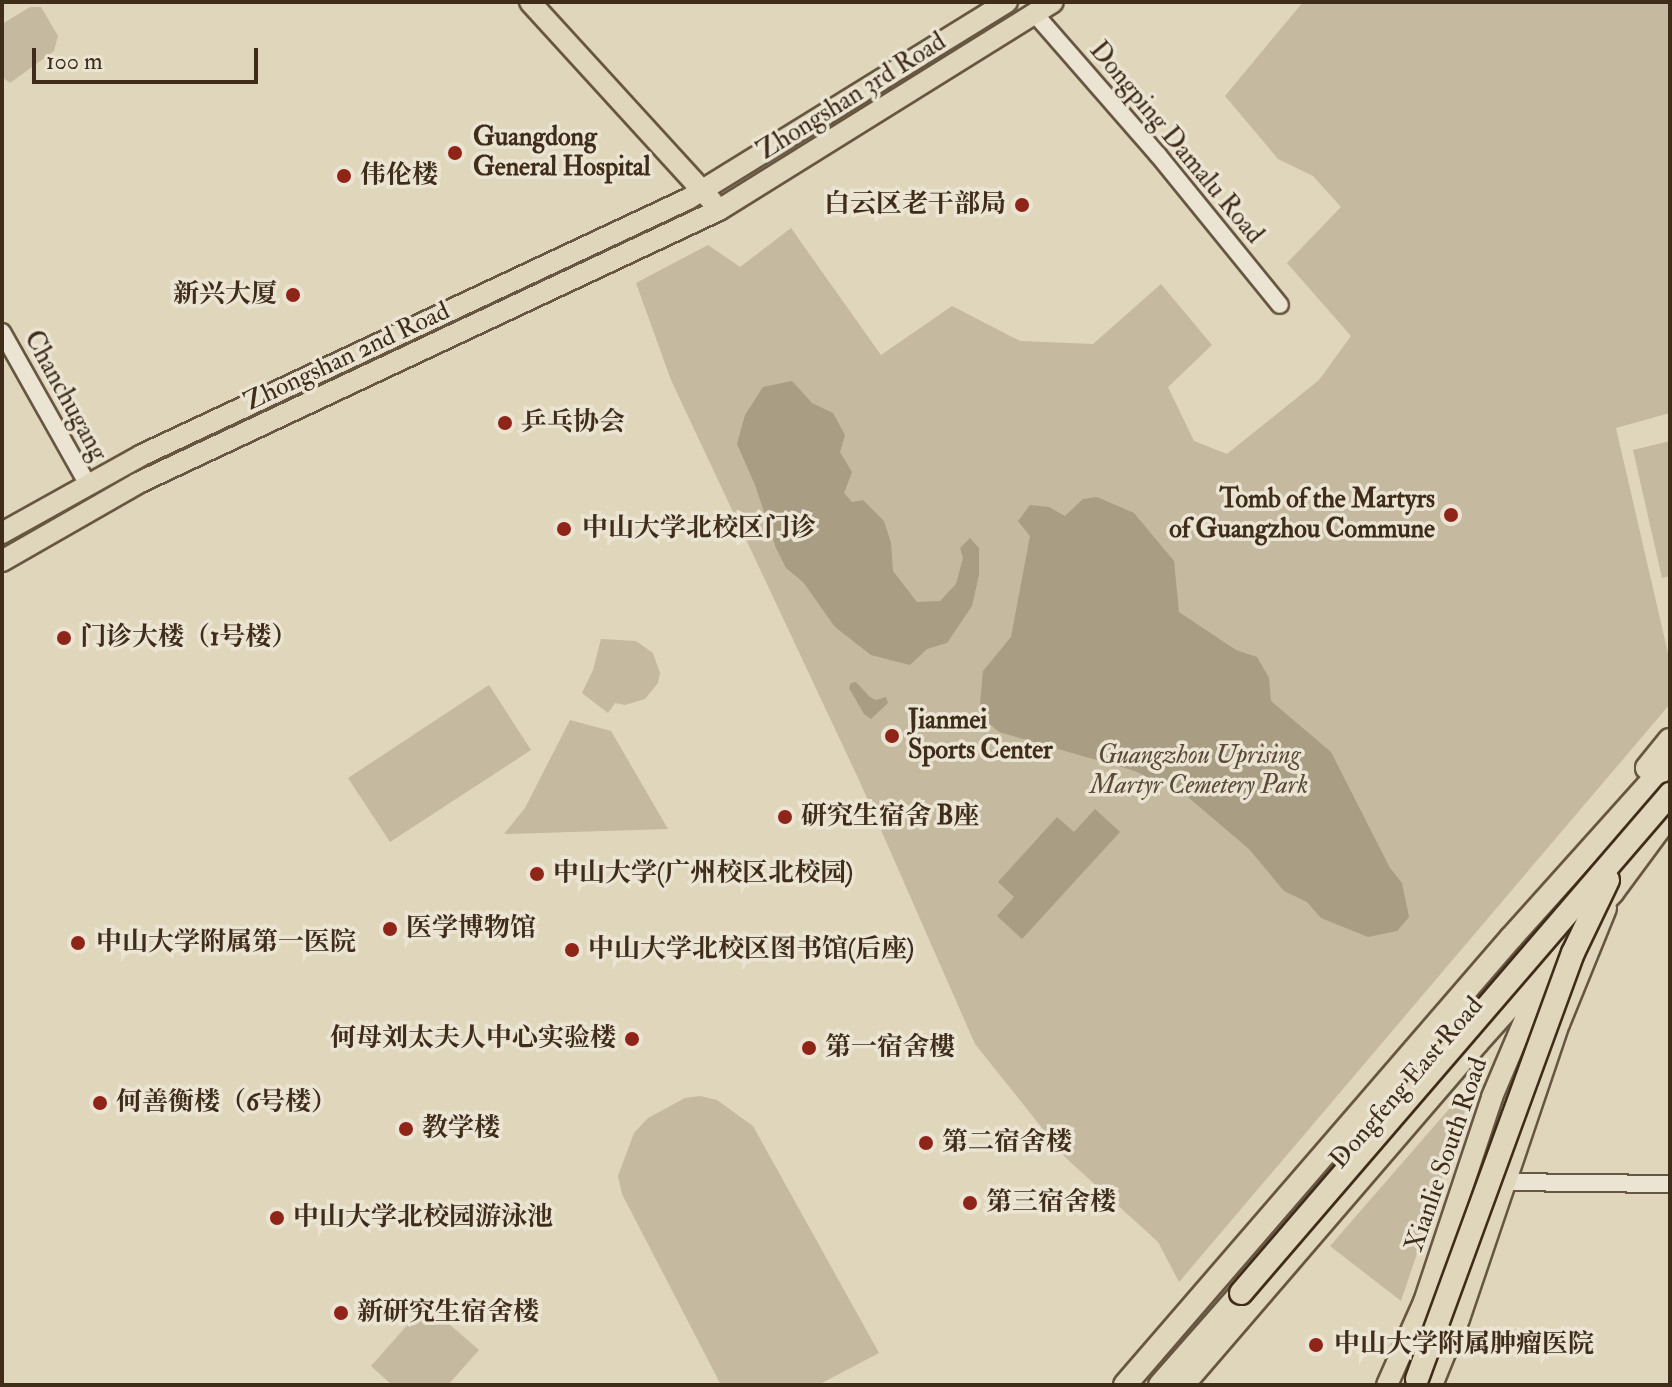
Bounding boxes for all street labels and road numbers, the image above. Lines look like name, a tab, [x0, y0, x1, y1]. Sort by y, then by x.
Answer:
street label: Zhongshan 3rd Road	[752, 27, 952, 167]
street label: Dongping Damalu Road	[1082, 36, 1270, 250]
street label: Zhongshan 2nd Road	[239, 296, 455, 418]
street label: Chanchugang	[17, 326, 113, 466]
street label: Dongfeng East Road	[1324, 991, 1490, 1175]
street label: Xianlie South Road	[1399, 1054, 1495, 1256]

